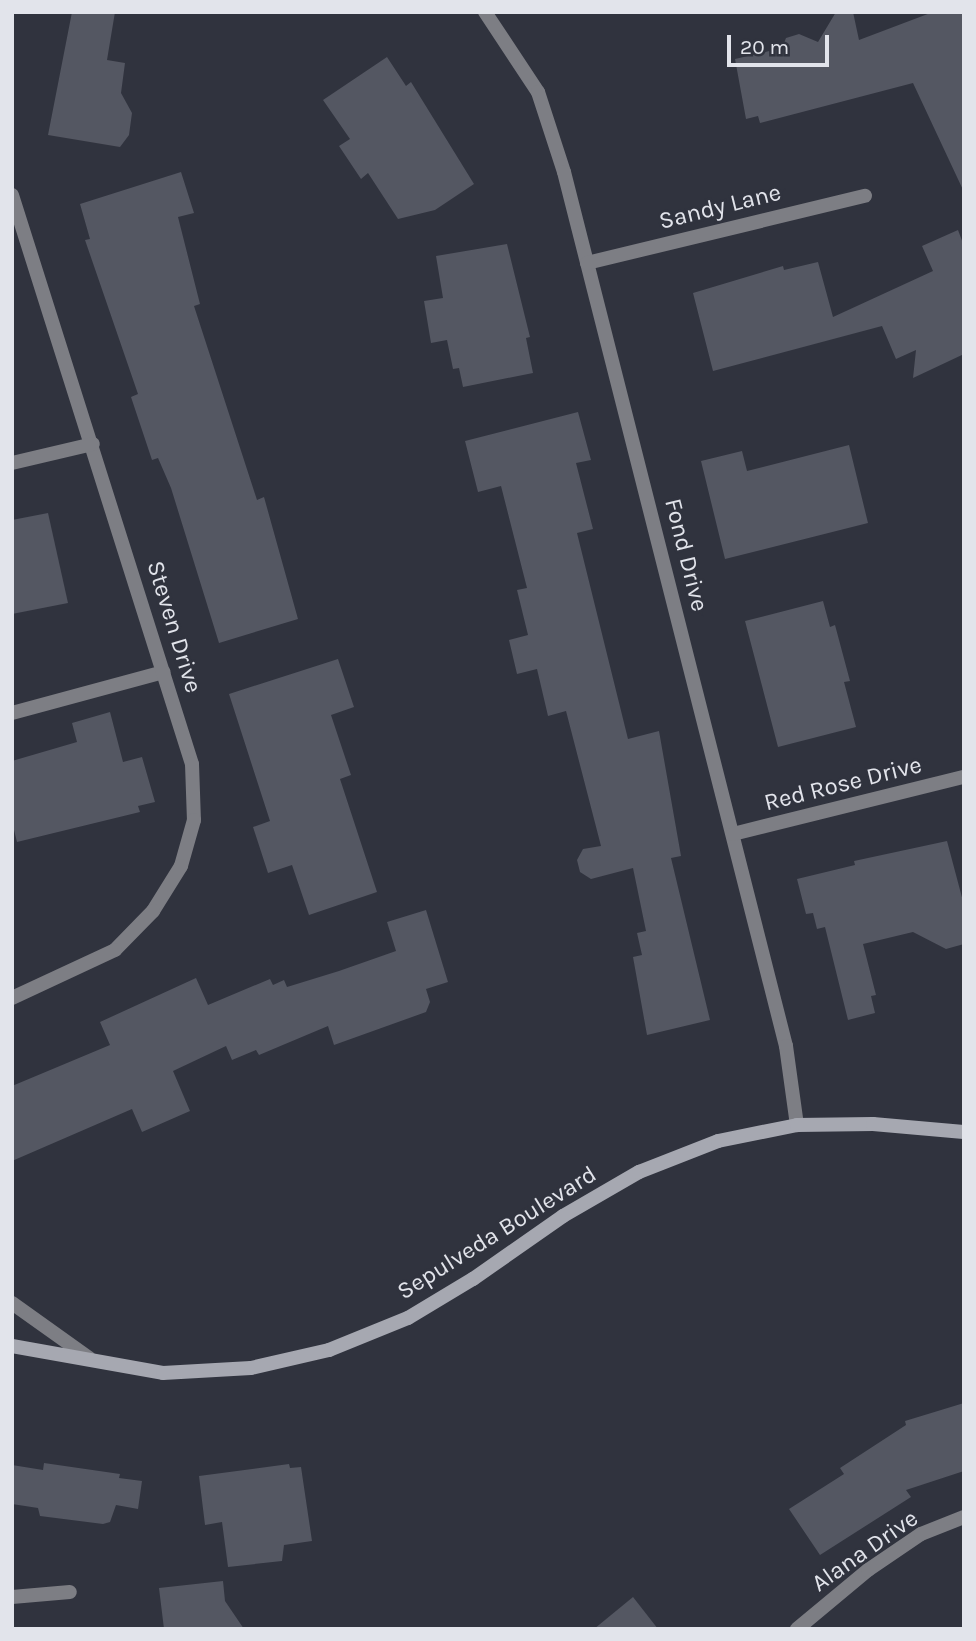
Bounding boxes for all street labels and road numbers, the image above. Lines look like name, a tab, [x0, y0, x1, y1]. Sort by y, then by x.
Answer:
street label: Sandy Lane	[656, 178, 784, 236]
street label: Fond Drive	[658, 495, 714, 615]
street label: Steven Drive	[140, 558, 208, 696]
street label: Red Rose Drive	[761, 750, 925, 818]
street label: Sepulveda Boulevard	[392, 1160, 602, 1306]
street label: Alana Drive	[806, 1504, 924, 1598]

